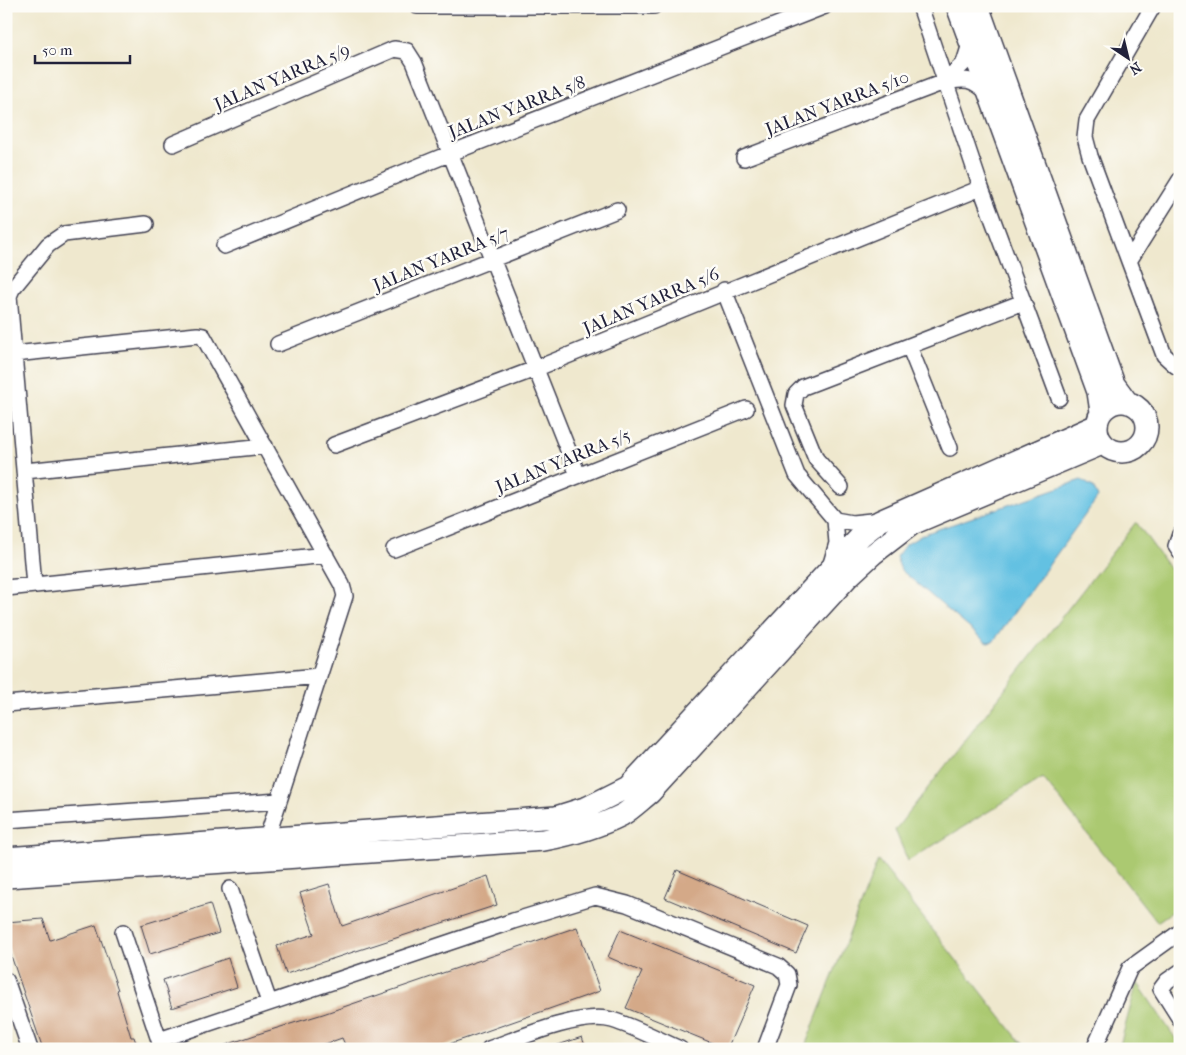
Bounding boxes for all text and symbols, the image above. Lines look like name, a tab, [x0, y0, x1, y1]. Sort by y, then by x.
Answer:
scale bar	[35, 32, 130, 64]
north arrow	[1104, 32, 1154, 82]
street label: JALAN YARRA 5/9	[209, 39, 353, 116]
text: 50 m	[42, 41, 73, 59]
text: N	[1126, 58, 1144, 78]
street label: JALAN YARRA 5/10	[761, 66, 912, 141]
street label: JALAN YARRA 5/8	[444, 72, 589, 144]
street label: JALAN YARRA 5/7	[368, 223, 512, 297]
street label: JALAN YARRA 5/6	[578, 263, 723, 340]
street label: JALAN YARRA 5/5	[491, 425, 634, 499]

